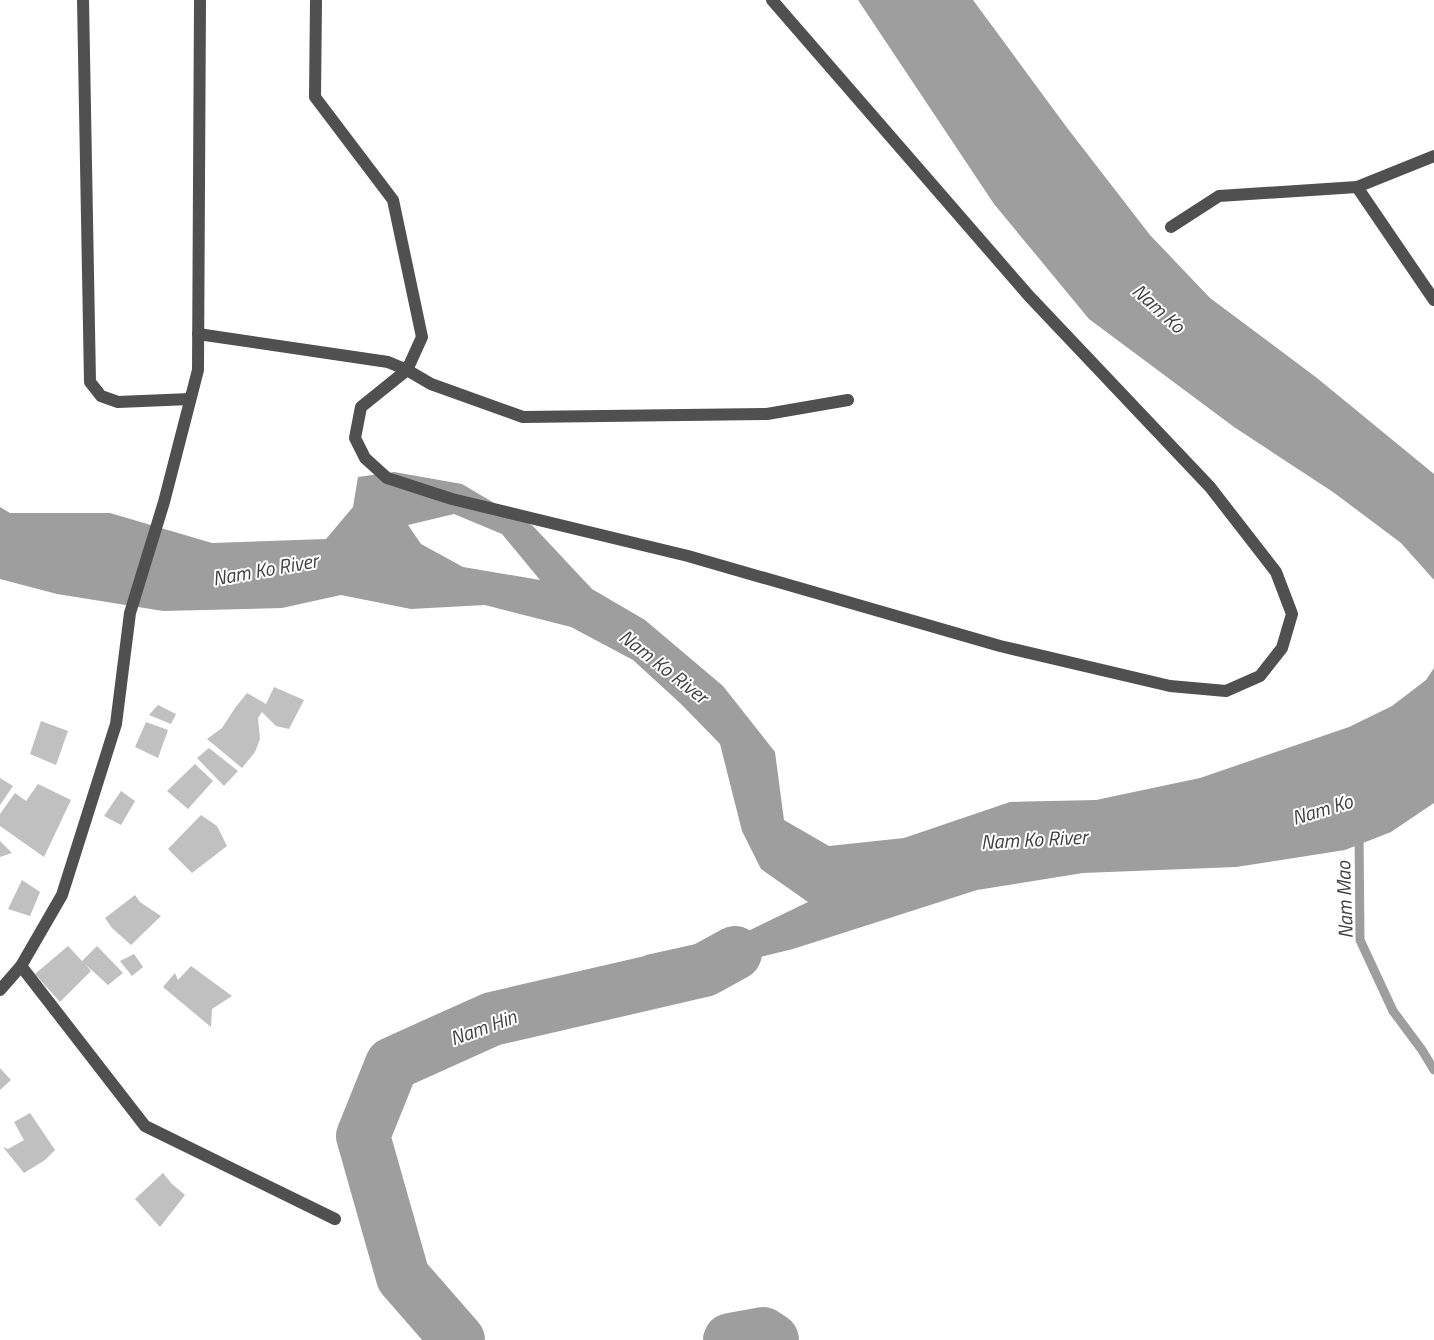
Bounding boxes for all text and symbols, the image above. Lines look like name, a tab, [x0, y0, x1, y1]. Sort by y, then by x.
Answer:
water label: Nam Ko	[1125, 276, 1193, 341]
water label: Nam Ko River	[210, 544, 323, 594]
water label: Nam Ko River	[613, 621, 718, 713]
water label: Nam Ko	[1288, 785, 1357, 833]
water label: Nam Ko River	[980, 821, 1091, 857]
water label: Nam Mao	[1327, 859, 1361, 939]
water label: Nam Hin	[445, 1000, 522, 1053]

